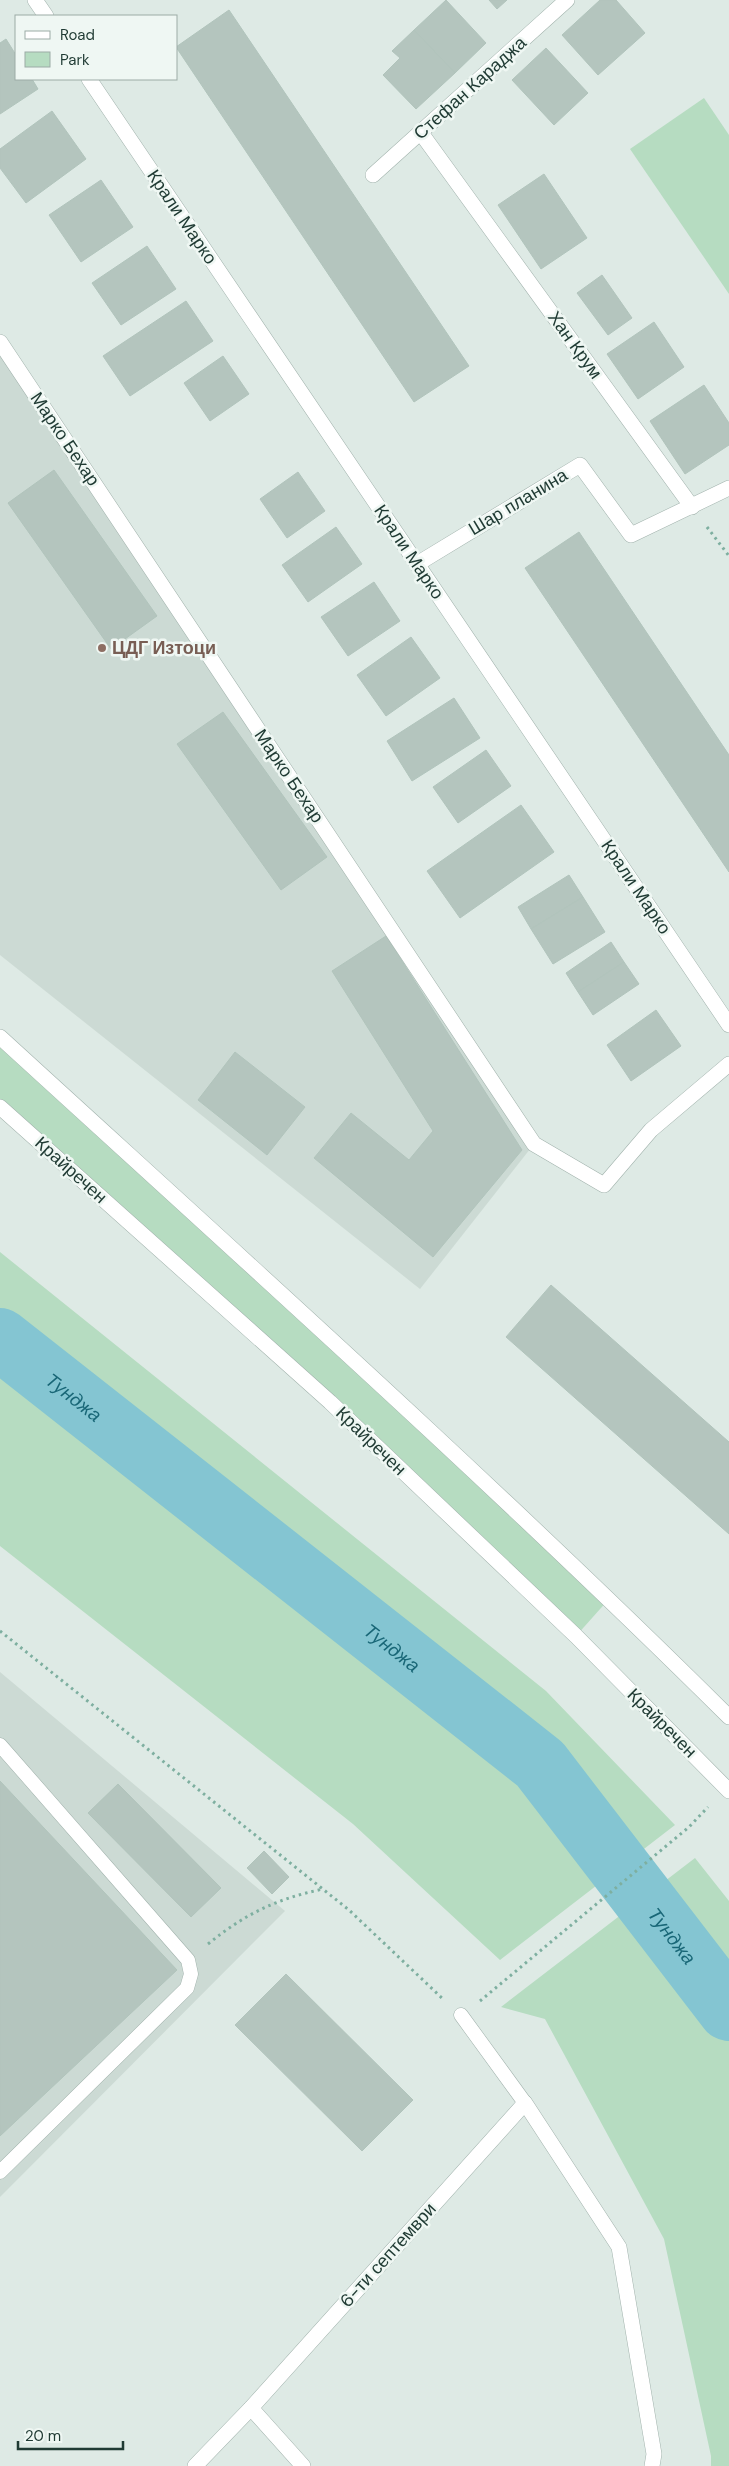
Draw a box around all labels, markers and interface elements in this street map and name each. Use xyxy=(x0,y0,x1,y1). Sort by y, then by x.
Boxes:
legend xyxy=(15,15,178,80)
text: Road xyxy=(60,25,95,45)
street label: Стефан Караджа xyxy=(409,30,532,145)
text: Park xyxy=(60,50,90,70)
street label: Крали Марко xyxy=(142,165,222,269)
street label: Хан Крум xyxy=(542,306,608,384)
street label: Марко Бехар xyxy=(25,387,105,491)
street label: Шар планина xyxy=(464,462,573,541)
street label: Крали Марко xyxy=(369,500,449,604)
place label: ЦДГ Изтоци xyxy=(112,636,216,660)
marker: ЦДГ Изтоци xyxy=(96,642,108,654)
street label: Марко Бехар xyxy=(249,724,329,828)
street label: Крали Марко xyxy=(596,835,676,939)
street label: Крайречен xyxy=(30,1131,112,1209)
water label: Тунджа xyxy=(41,1367,107,1427)
street label: Крайречен xyxy=(331,1401,411,1481)
water label: Тунджа xyxy=(359,1618,425,1678)
street label: Крайречен xyxy=(622,1683,702,1763)
water label: Тунджа xyxy=(642,1902,702,1969)
street label: 6-ти септември xyxy=(335,2198,441,2312)
scale bar xyxy=(18,2418,122,2450)
text: 20 m xyxy=(25,2426,61,2446)

